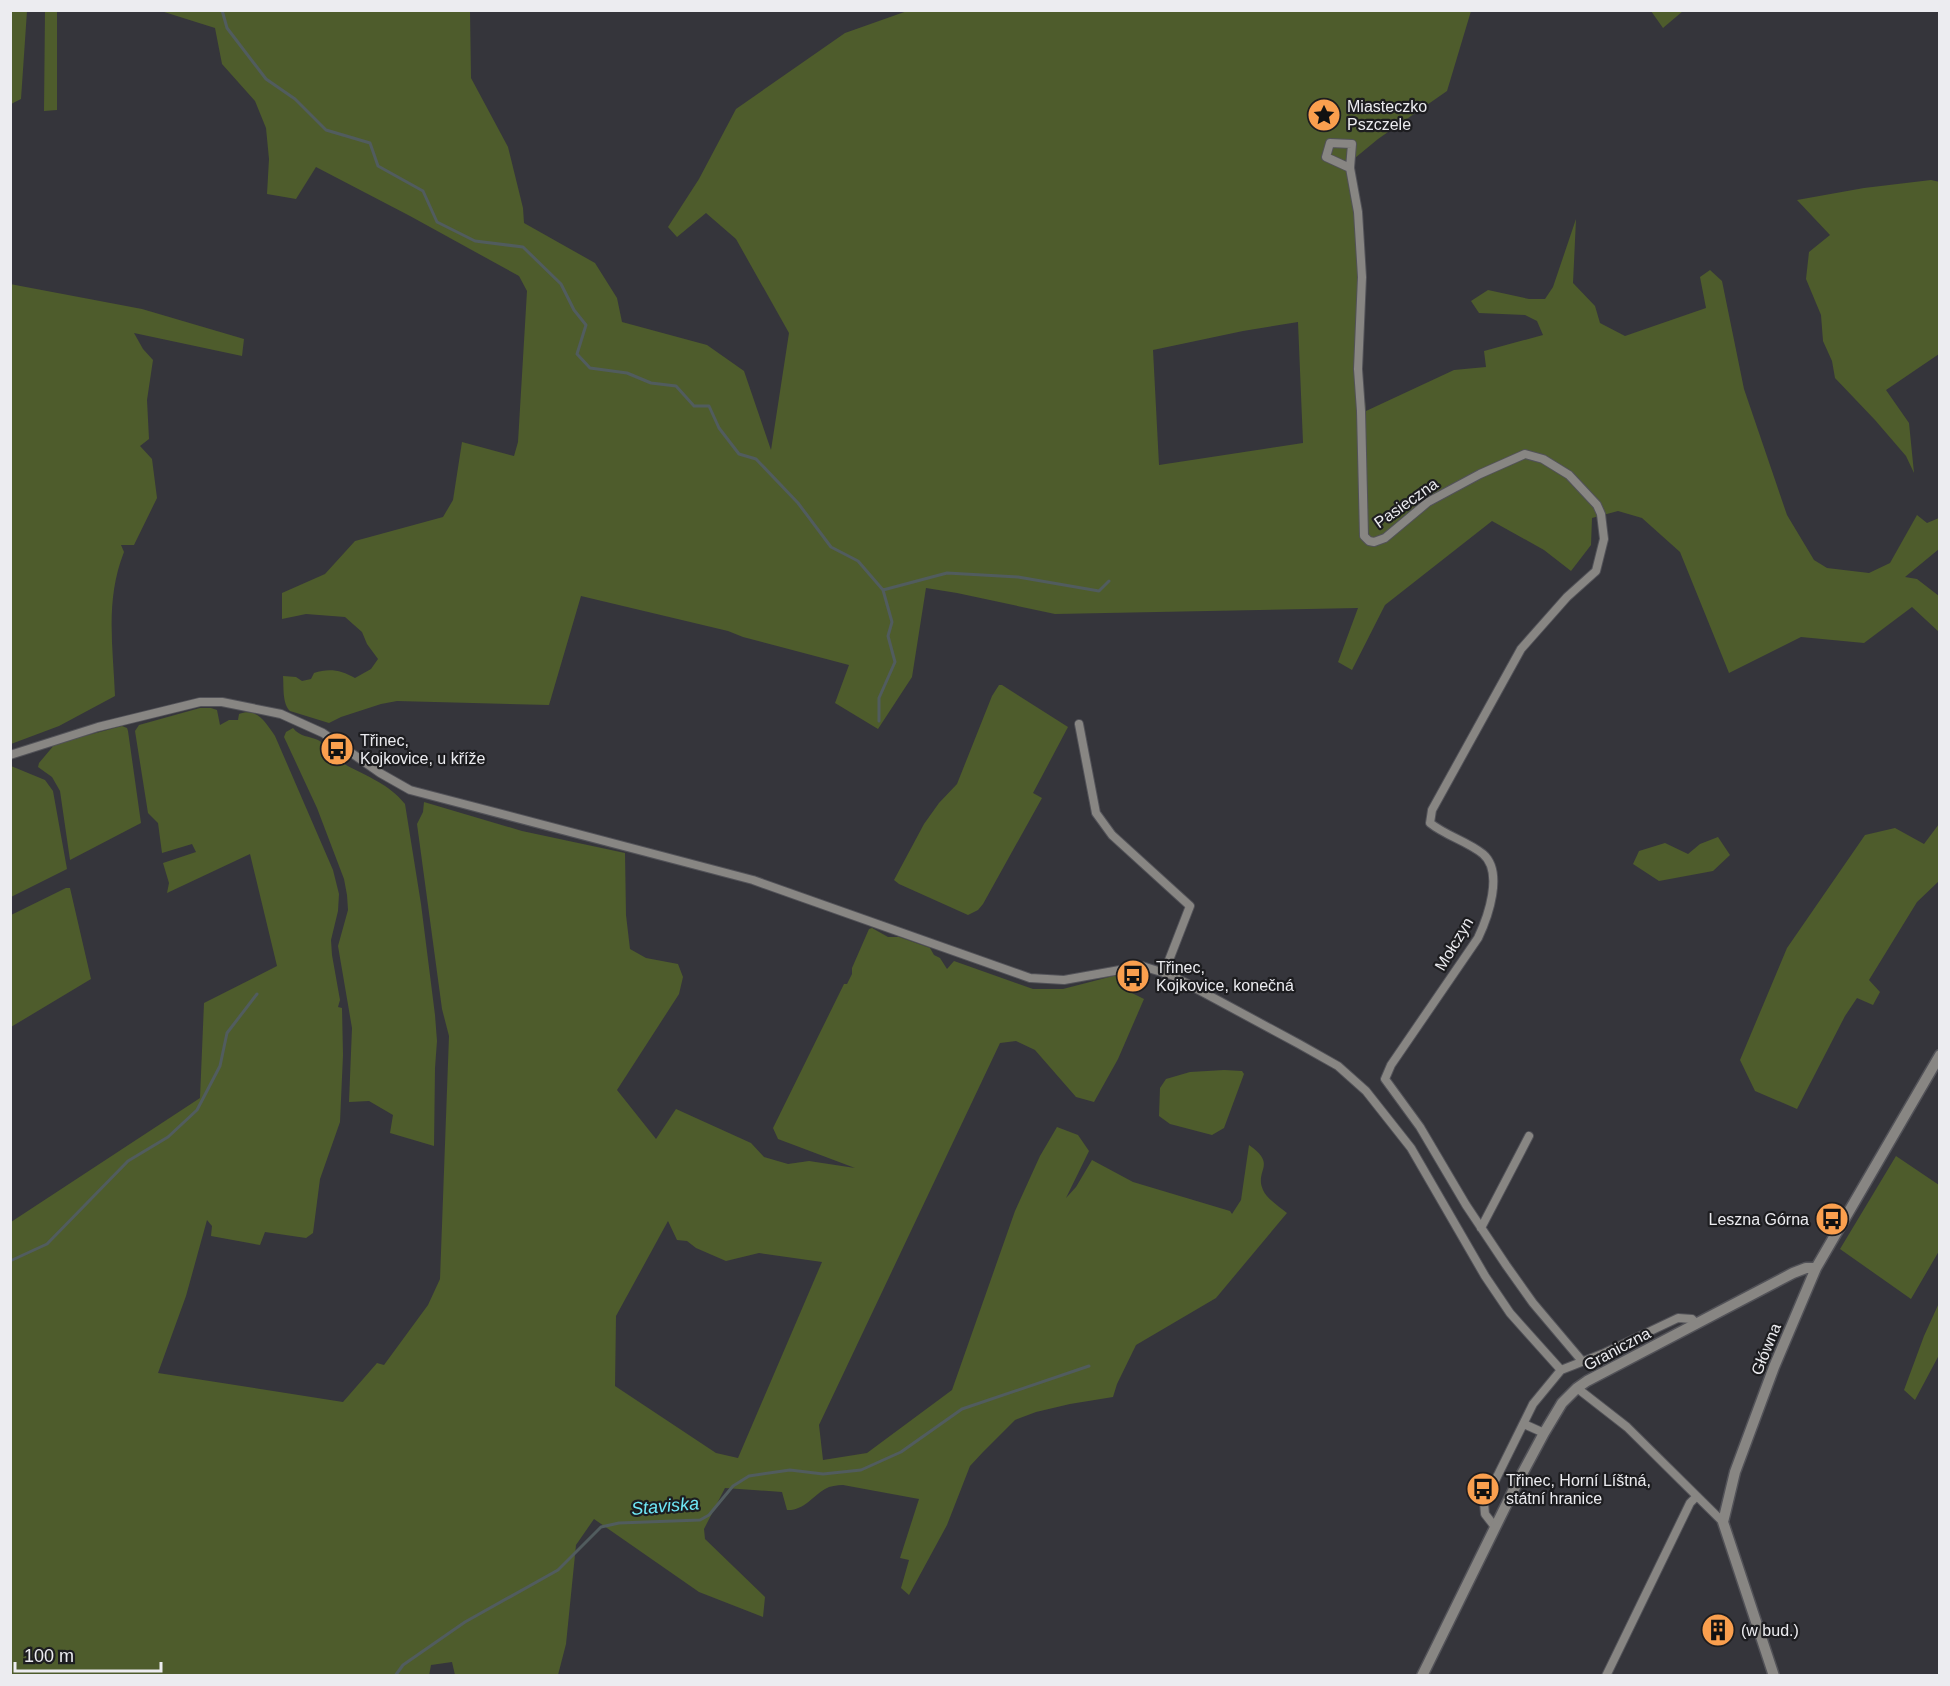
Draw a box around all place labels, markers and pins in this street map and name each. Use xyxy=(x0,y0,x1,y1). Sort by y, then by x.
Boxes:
place icon: Miasteczko Pszczele xyxy=(1306,97,1342,133)
place label: Miasteczko Pszczele xyxy=(1347,98,1427,133)
bus stop icon: Třinec, Kojkovice, u kříže xyxy=(319,731,355,767)
place label: Třinec, Kojkovice, u kříže xyxy=(360,732,485,767)
bus stop icon: Třinec, Kojkovice, konečná xyxy=(1115,958,1151,994)
place label: Třinec, Kojkovice, konečná xyxy=(1156,959,1294,994)
bus stop icon: Leszna Górna xyxy=(1814,1201,1850,1237)
place label: Leszna Górna xyxy=(1708,1211,1809,1228)
bus stop icon: Třinec, Horní Líštná, státní hranice xyxy=(1465,1471,1501,1507)
place label: Třinec, Horní Líštná, státní hranice xyxy=(1506,1472,1651,1507)
building icon: (w bud.) xyxy=(1700,1612,1736,1648)
place label: (w bud.) xyxy=(1741,1622,1799,1639)

